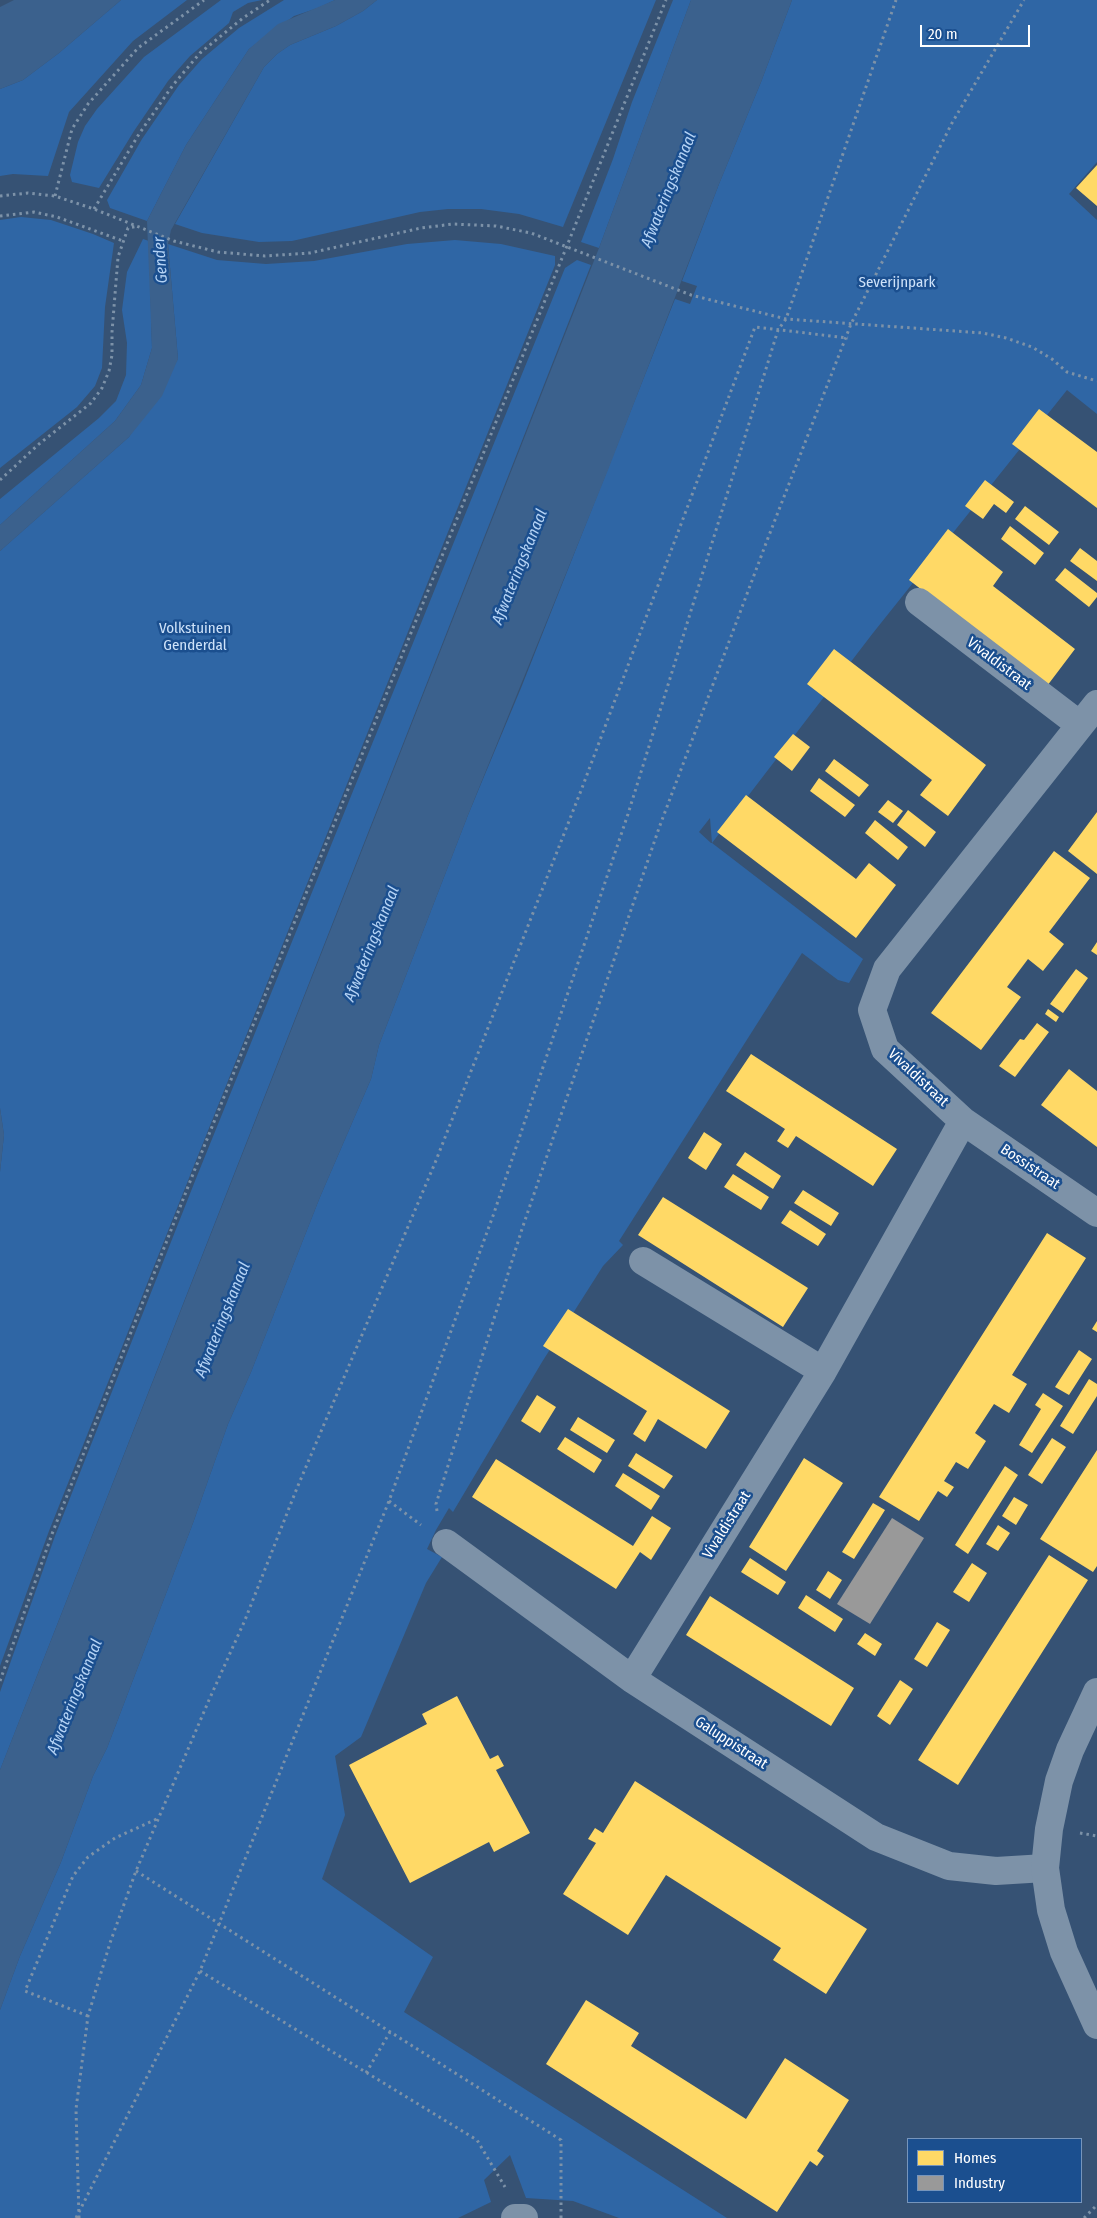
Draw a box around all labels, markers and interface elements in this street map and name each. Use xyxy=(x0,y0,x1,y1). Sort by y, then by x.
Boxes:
scale bar xyxy=(922,15,1032,47)
text: 20 m xyxy=(928,25,958,43)
water label: Afwateringskanaal xyxy=(637,130,701,250)
water label: Gender xyxy=(150,236,172,284)
park label: Severijnpark xyxy=(859,274,935,292)
water label: Afwateringskanaal xyxy=(488,507,552,627)
park label: Volkstuinen Genderdal xyxy=(159,620,231,655)
street label: Vivaldistraat xyxy=(963,634,1035,694)
water label: Afwateringskanaal xyxy=(340,884,404,1004)
street label: Vivaldistraat xyxy=(884,1045,952,1111)
street label: Bossistraat xyxy=(997,1140,1063,1194)
water label: Afwateringskanaal xyxy=(191,1260,255,1380)
street label: Vivaldistraat xyxy=(699,1488,755,1562)
water label: Afwateringskanaal xyxy=(43,1637,107,1757)
street label: Galuppistraat xyxy=(691,1713,771,1773)
legend xyxy=(907,2138,1082,2203)
text: Homes xyxy=(954,2149,996,2167)
text: Industry xyxy=(954,2174,1005,2192)

